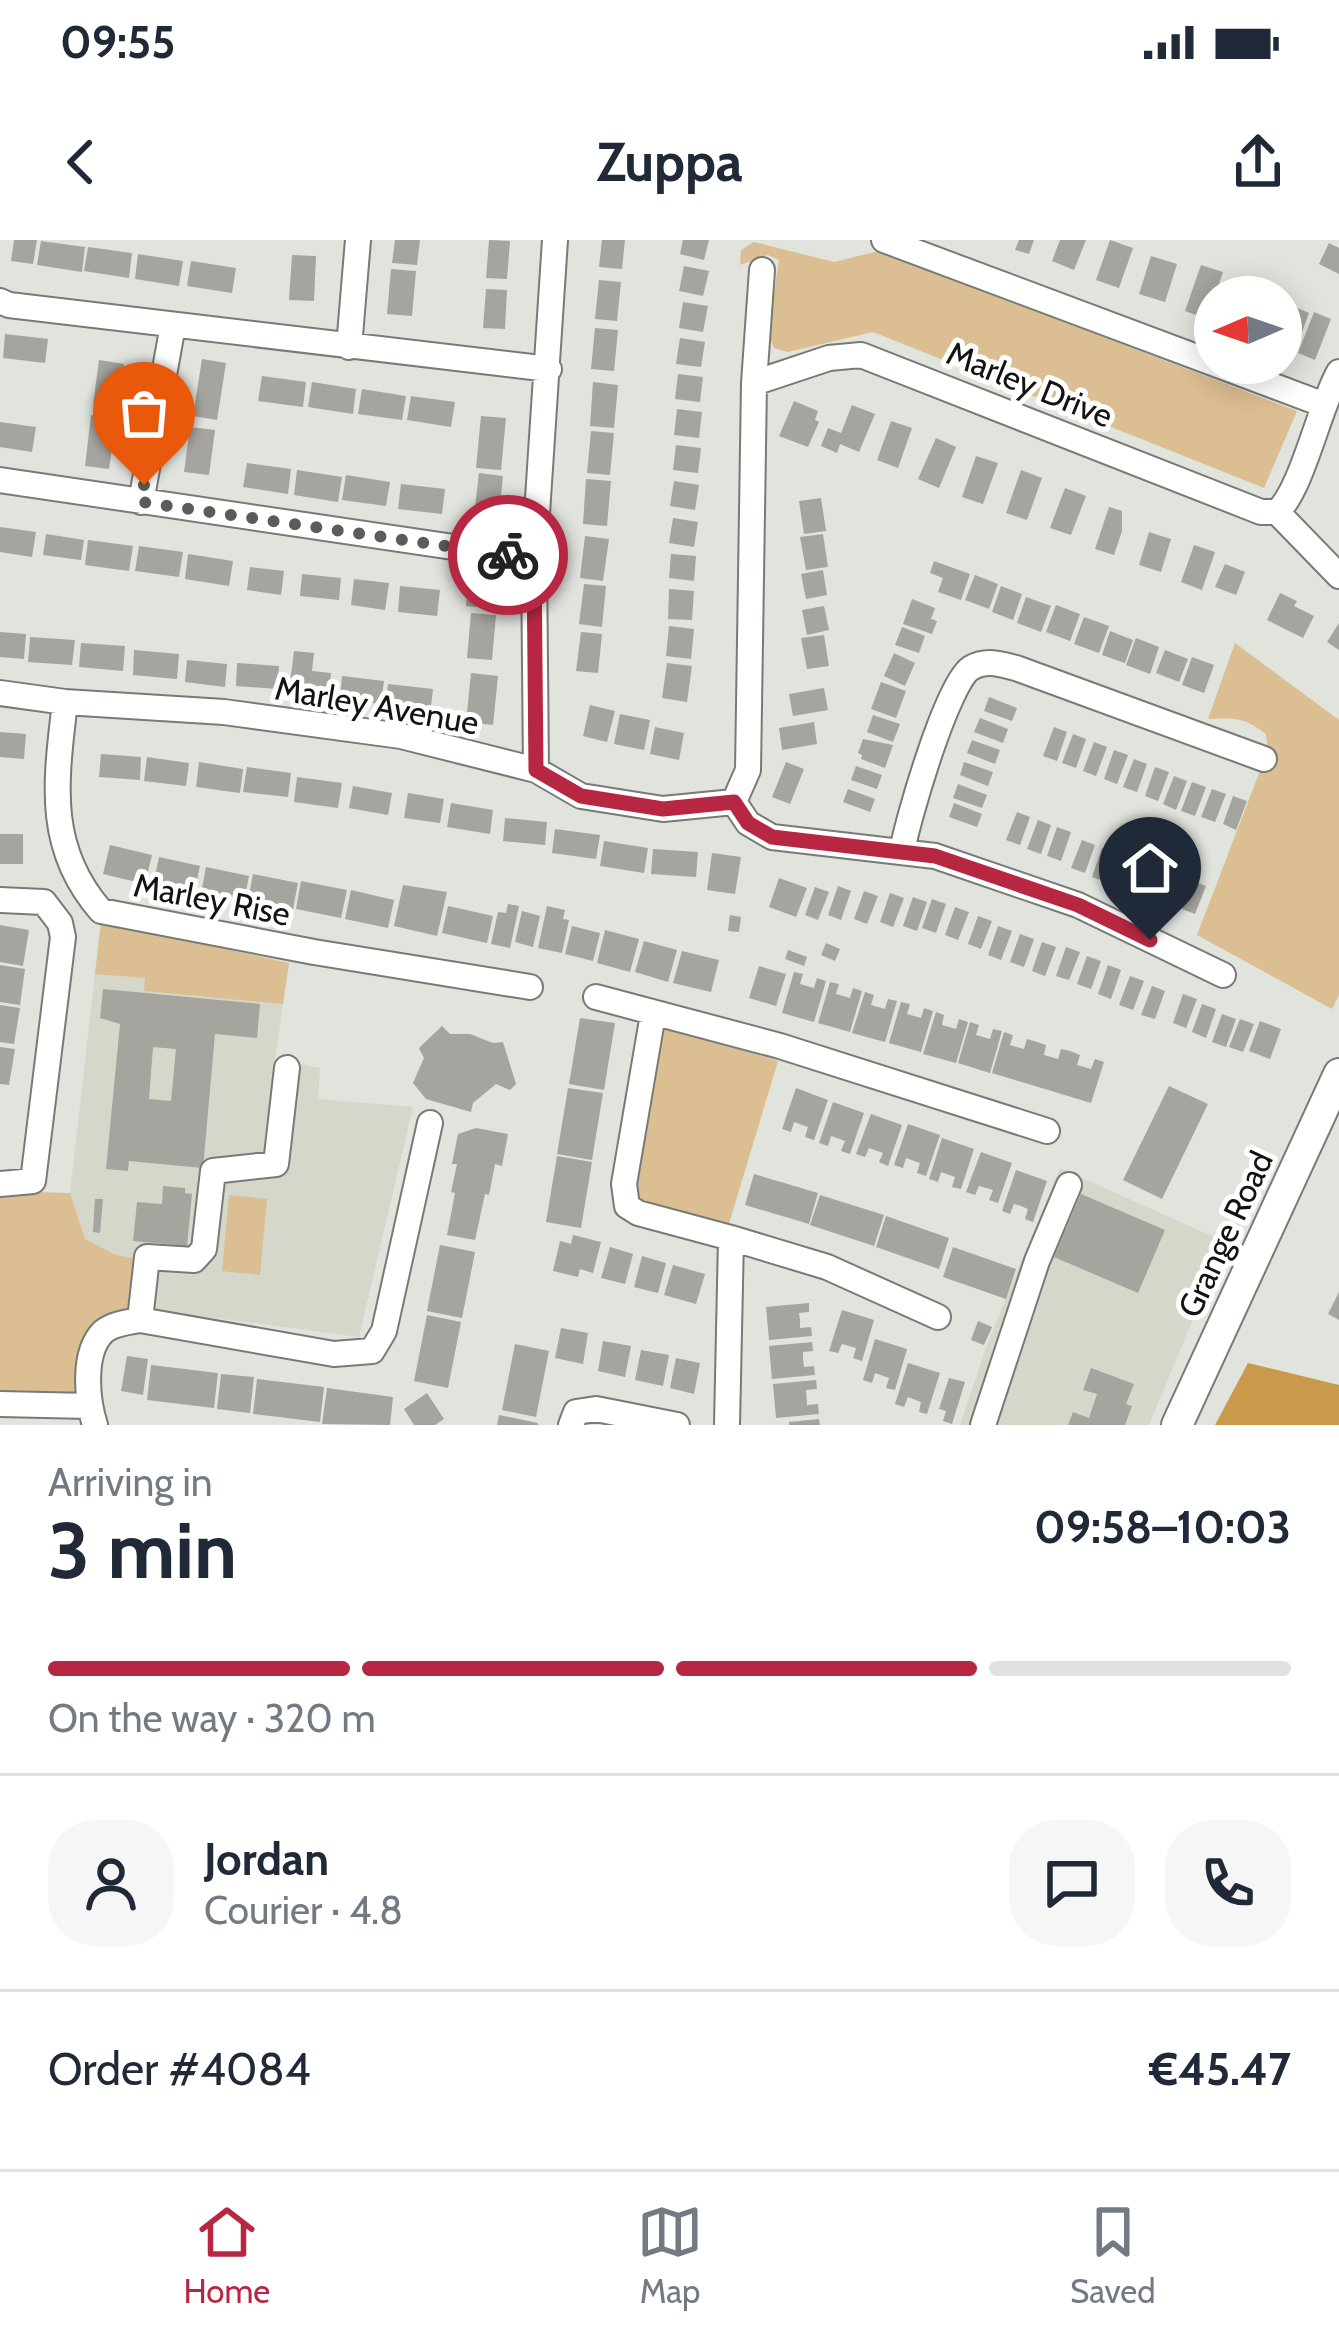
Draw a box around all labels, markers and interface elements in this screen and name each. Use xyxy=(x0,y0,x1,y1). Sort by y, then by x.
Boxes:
text: 09:55 xyxy=(60,15,175,69)
icon: back xyxy=(48,129,114,195)
text: Zuppa xyxy=(596,129,743,195)
icon: share xyxy=(1225,129,1291,195)
north arrow xyxy=(1194,276,1302,384)
map controls xyxy=(1194,276,1302,384)
street label: Marley Drive xyxy=(941,333,1119,435)
pin xyxy=(93,362,195,485)
icon: bag xyxy=(111,380,177,446)
courier xyxy=(448,495,568,615)
icon: bike xyxy=(475,522,541,588)
street label: Marley Avenue xyxy=(272,667,482,743)
pin xyxy=(1099,817,1201,940)
icon: home xyxy=(1117,835,1183,901)
street label: Marley Rise xyxy=(130,864,294,934)
street label: Grange Road xyxy=(1169,1145,1281,1323)
text: Arriving in xyxy=(48,1458,212,1506)
text: 09:58–10:03 xyxy=(1034,1500,1291,1554)
text: 3 min xyxy=(48,1503,237,1598)
text: On the way · 320 m xyxy=(48,1694,376,1742)
button: person xyxy=(48,1820,174,1946)
button: chat xyxy=(1009,1820,1135,1946)
button: phone xyxy=(1165,1820,1291,1946)
text: Jordan xyxy=(204,1832,329,1886)
text: Courier · 4.8 xyxy=(204,1886,403,1934)
text: Order #4084 xyxy=(48,2042,311,2096)
text: €45.47 xyxy=(1149,2042,1291,2096)
tab: Home xyxy=(183,2199,270,2311)
tab: Map xyxy=(637,2199,703,2311)
tab: Saved xyxy=(1070,2199,1156,2311)

